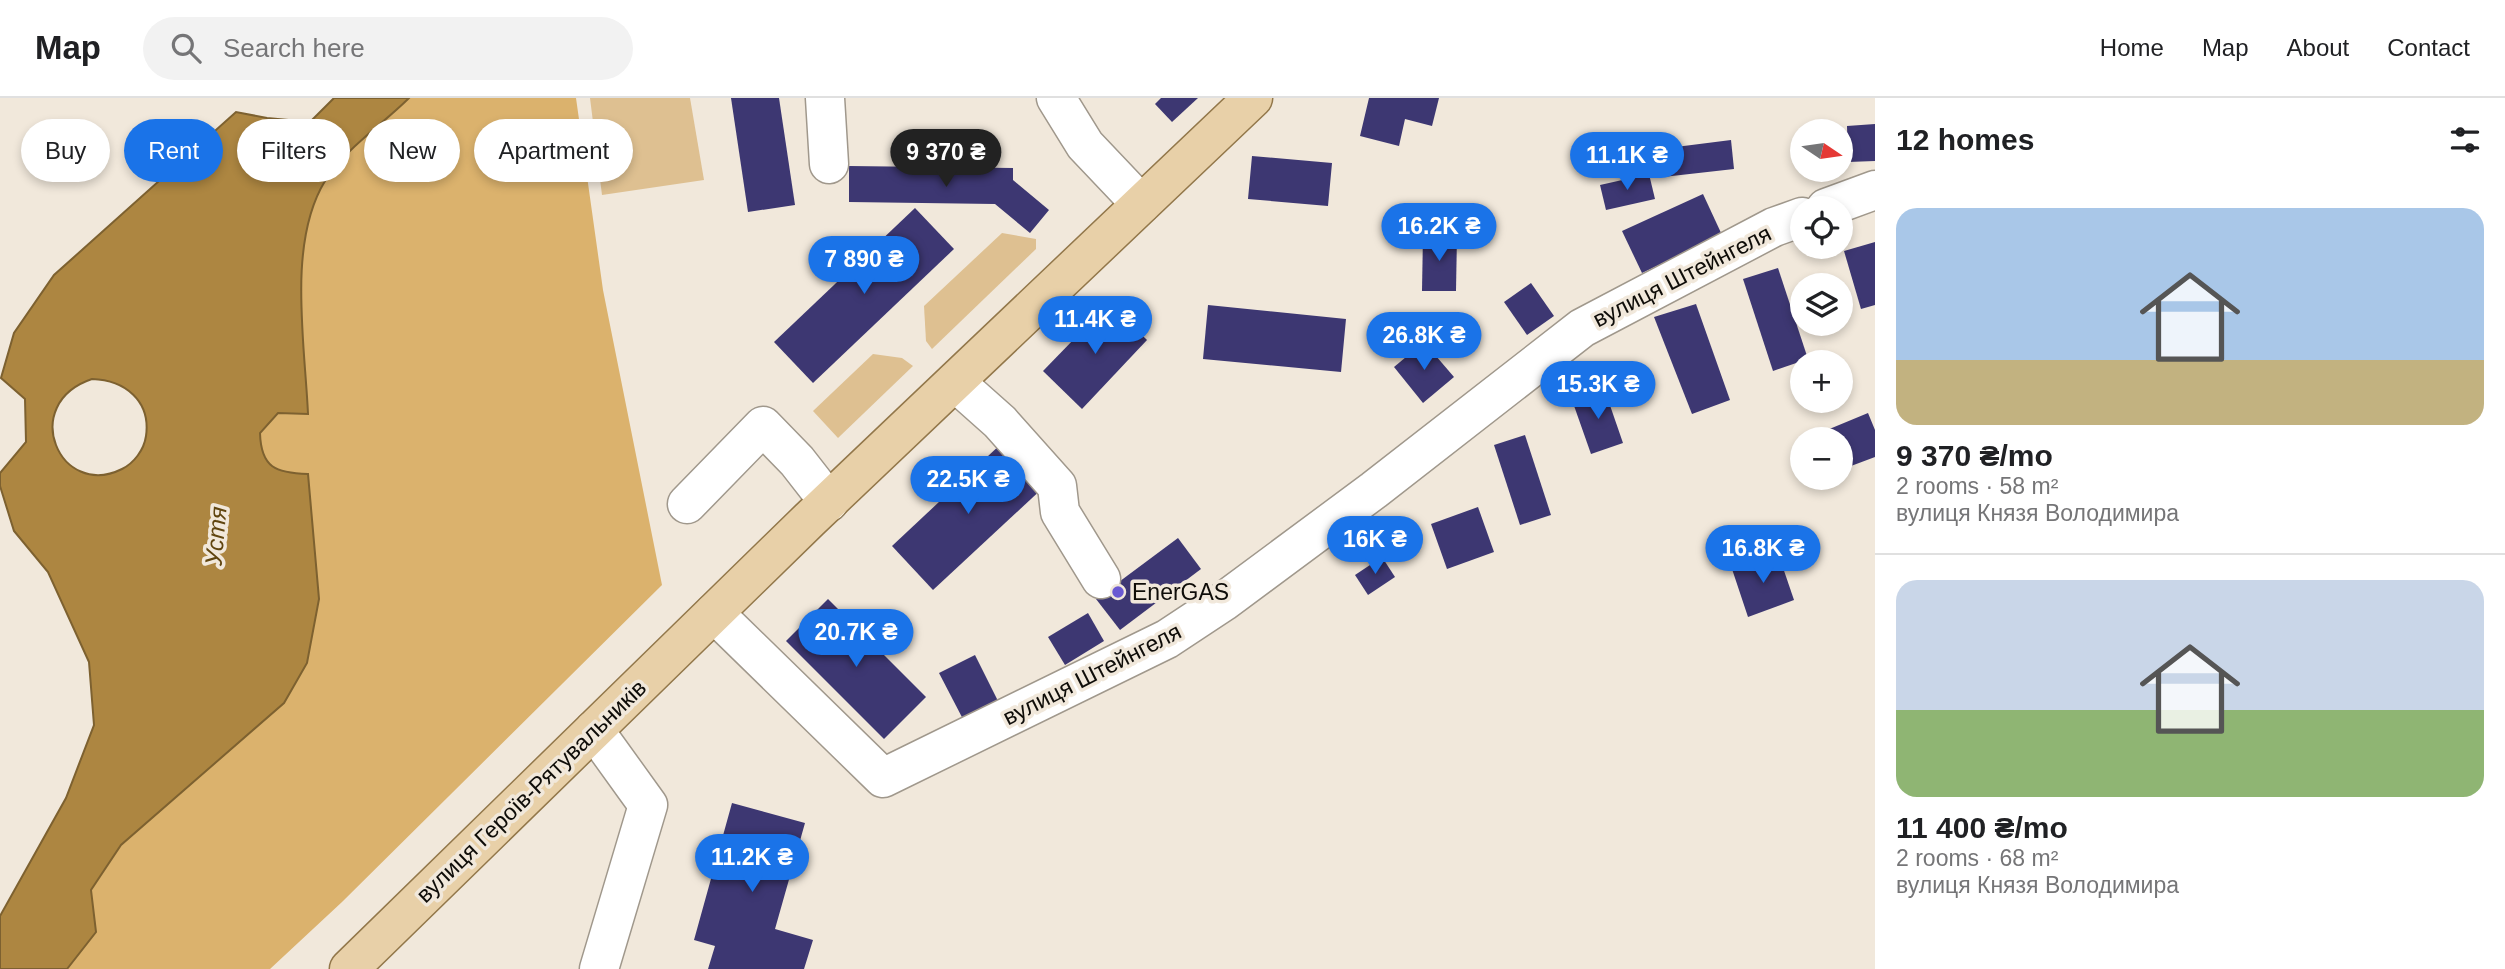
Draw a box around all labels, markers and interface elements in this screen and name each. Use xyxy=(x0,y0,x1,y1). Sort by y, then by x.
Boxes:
search box xyxy=(143,17,633,80)
text: Map xyxy=(35,29,101,66)
icon: search xyxy=(167,29,205,67)
text: Search here xyxy=(223,33,365,63)
text: Home xyxy=(2100,34,2164,61)
text: Map xyxy=(2202,34,2249,61)
text: About xyxy=(2287,34,2349,61)
text: Contact xyxy=(2387,34,2470,61)
chip: Buy xyxy=(21,119,110,182)
chip: Rent xyxy=(124,119,223,182)
chip: Filters xyxy=(237,119,350,182)
chip: New xyxy=(364,119,460,182)
chip: Apartment xyxy=(474,119,633,182)
north arrow xyxy=(1790,119,1853,182)
map controls xyxy=(1790,119,1853,490)
icon: filters xyxy=(2446,121,2484,159)
text: 12 homes xyxy=(1896,123,2034,156)
pin: 9 370 ₴ xyxy=(881,130,1011,189)
pin: 11.1K ₴ xyxy=(1562,132,1692,192)
text: 9 370 ₴ xyxy=(906,139,986,165)
text: 11.1K ₴ xyxy=(1586,142,1668,168)
button: locate xyxy=(1790,196,1853,259)
pin: 16.2K ₴ xyxy=(1374,204,1504,263)
text: 16.2K ₴ xyxy=(1397,213,1481,239)
street label: вулиця Штейнгеля xyxy=(1589,220,1775,332)
pin: 7 890 ₴ xyxy=(799,236,929,296)
text: 7 890 ₴ xyxy=(824,246,904,272)
icon: home xyxy=(2127,254,2253,380)
button: layers xyxy=(1790,273,1853,336)
pin: 11.4K ₴ xyxy=(1030,296,1160,356)
text: 11.4K ₴ xyxy=(1054,306,1136,332)
pin: 26.8K ₴ xyxy=(1359,313,1489,372)
text: 26.8K ₴ xyxy=(1382,322,1466,348)
button: + xyxy=(1790,350,1853,413)
pin: 15.3K ₴ xyxy=(1533,362,1663,421)
text: 15.3K ₴ xyxy=(1556,371,1640,397)
button: − xyxy=(1790,427,1853,490)
text: 9 370 ₴/mo xyxy=(1896,439,2053,472)
pin: 22.5K ₴ xyxy=(903,456,1033,516)
text: 22.5K ₴ xyxy=(926,466,1010,492)
text: 2 rooms · 58 m² xyxy=(1896,473,2058,499)
text: вулиця Князя Володимира xyxy=(1896,500,2179,526)
water label: Устя xyxy=(199,505,232,568)
pin: 16K ₴ xyxy=(1326,517,1424,576)
text: 16K ₴ xyxy=(1343,526,1407,552)
pin: 16.8K ₴ xyxy=(1698,526,1828,585)
text: 16.8K ₴ xyxy=(1721,535,1805,561)
place label: EnerGAS xyxy=(1132,579,1229,605)
marker: EnerGAS xyxy=(1110,584,1126,600)
pin: 20.7K ₴ xyxy=(791,610,921,669)
street label: вулиця Штейнгеля xyxy=(999,618,1185,730)
text: 20.7K ₴ xyxy=(814,619,898,645)
icon: home xyxy=(2127,626,2253,752)
street label: вулиця Героїв-Рятувальників xyxy=(411,674,651,908)
text: 11 400 ₴/mo xyxy=(1896,811,2068,844)
pin: 11.2K ₴ xyxy=(687,834,817,894)
text: 11.2K ₴ xyxy=(711,844,793,870)
text: 2 rooms · 68 m² xyxy=(1896,845,2058,871)
text: вулиця Князя Володимира xyxy=(1896,872,2179,898)

